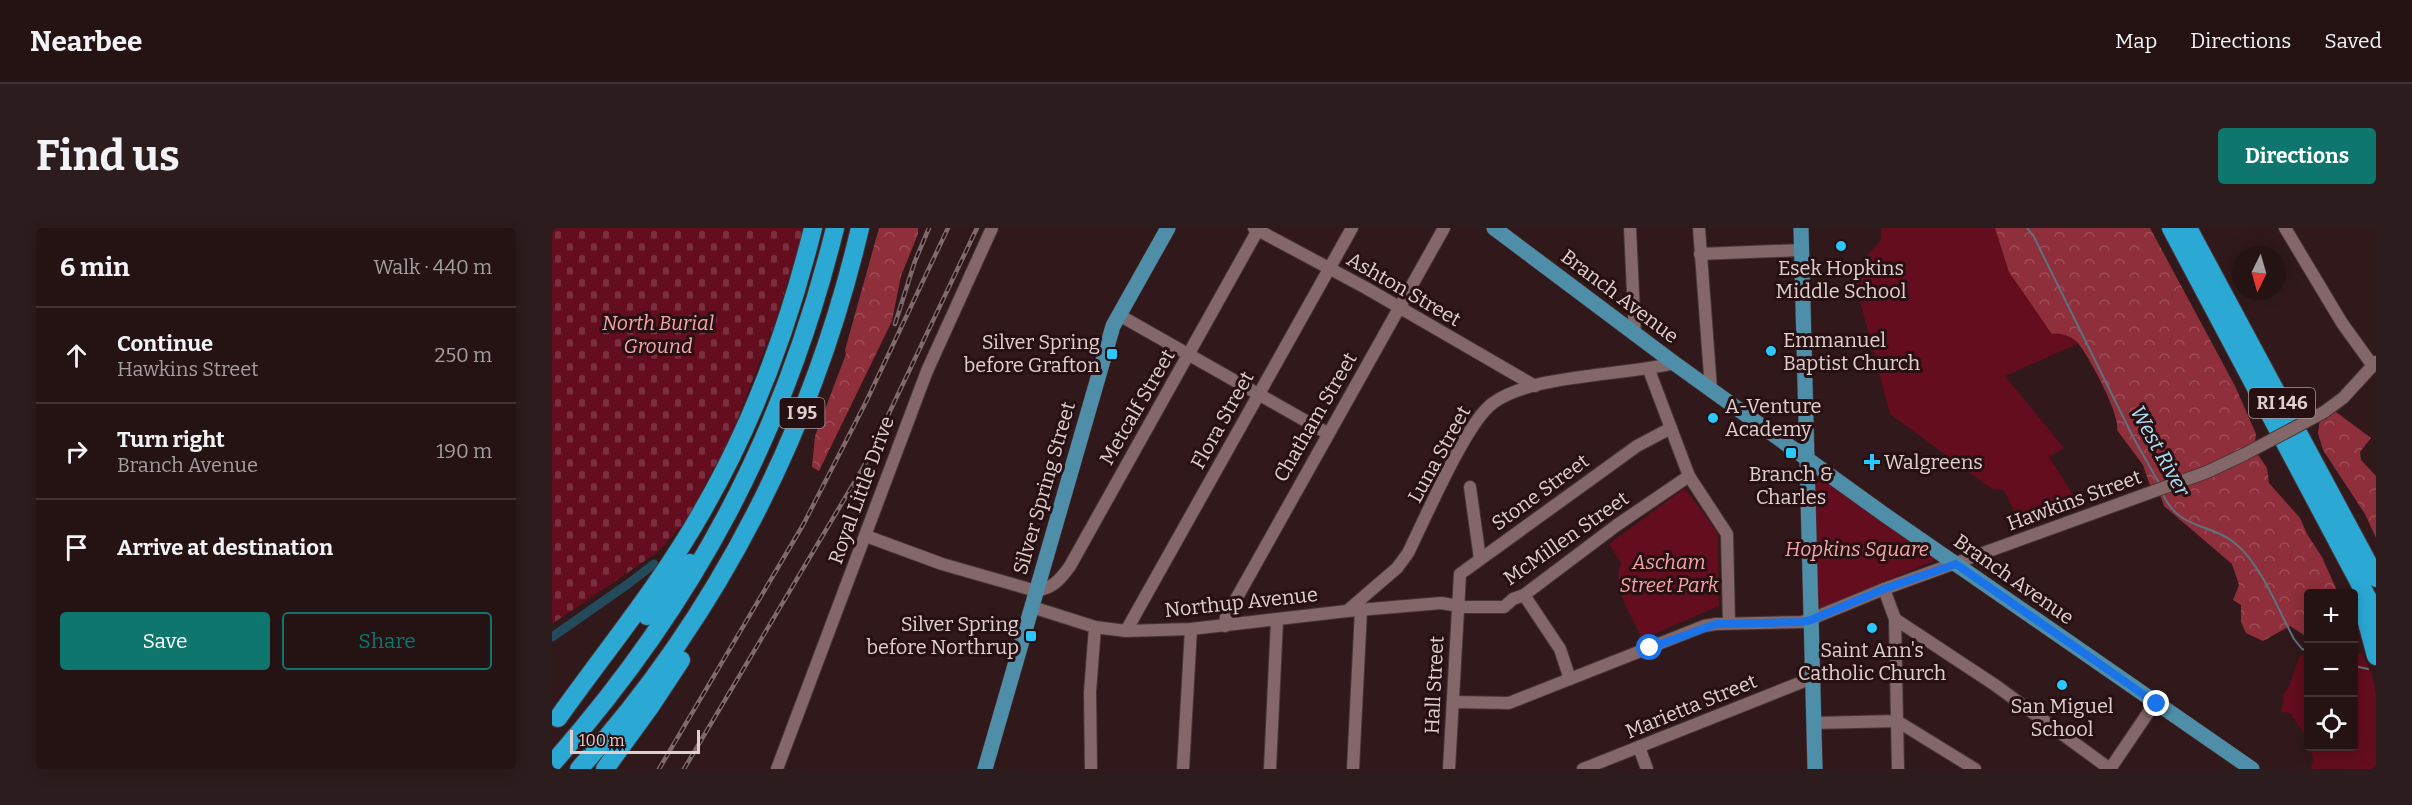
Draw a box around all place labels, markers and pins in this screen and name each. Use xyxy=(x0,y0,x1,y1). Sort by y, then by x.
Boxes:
marker: Esek Hopkins Middle School xyxy=(1834,239,1848,253)
place label: Esek Hopkins Middle School xyxy=(1775,256,1907,303)
place label: Emmanuel Baptist Church xyxy=(1783,328,1921,375)
place label: Silver Spring before Grafton xyxy=(964,330,1100,377)
marker: Emmanuel Baptist Church xyxy=(1764,344,1778,358)
marker: Silver Spring before Grafton xyxy=(1105,347,1119,361)
place label: A-Venture Academy xyxy=(1725,394,1822,441)
marker: A-Venture Academy xyxy=(1706,411,1720,425)
marker: Branch & Charles xyxy=(1784,446,1798,460)
place label: Walgreens xyxy=(1884,450,1983,474)
marker: Walgreens xyxy=(1865,455,1879,469)
place label: Branch & Charles xyxy=(1749,462,1833,509)
place label: Silver Spring before Northrup xyxy=(867,612,1019,659)
marker: Saint Ann's Catholic Church xyxy=(1865,621,1879,635)
marker: Silver Spring before Northrup xyxy=(1024,629,1038,643)
place label: Saint Ann's Catholic Church xyxy=(1798,638,1947,685)
marker: San Miguel School xyxy=(2055,678,2069,692)
place label: San Miguel School xyxy=(2010,694,2114,741)

